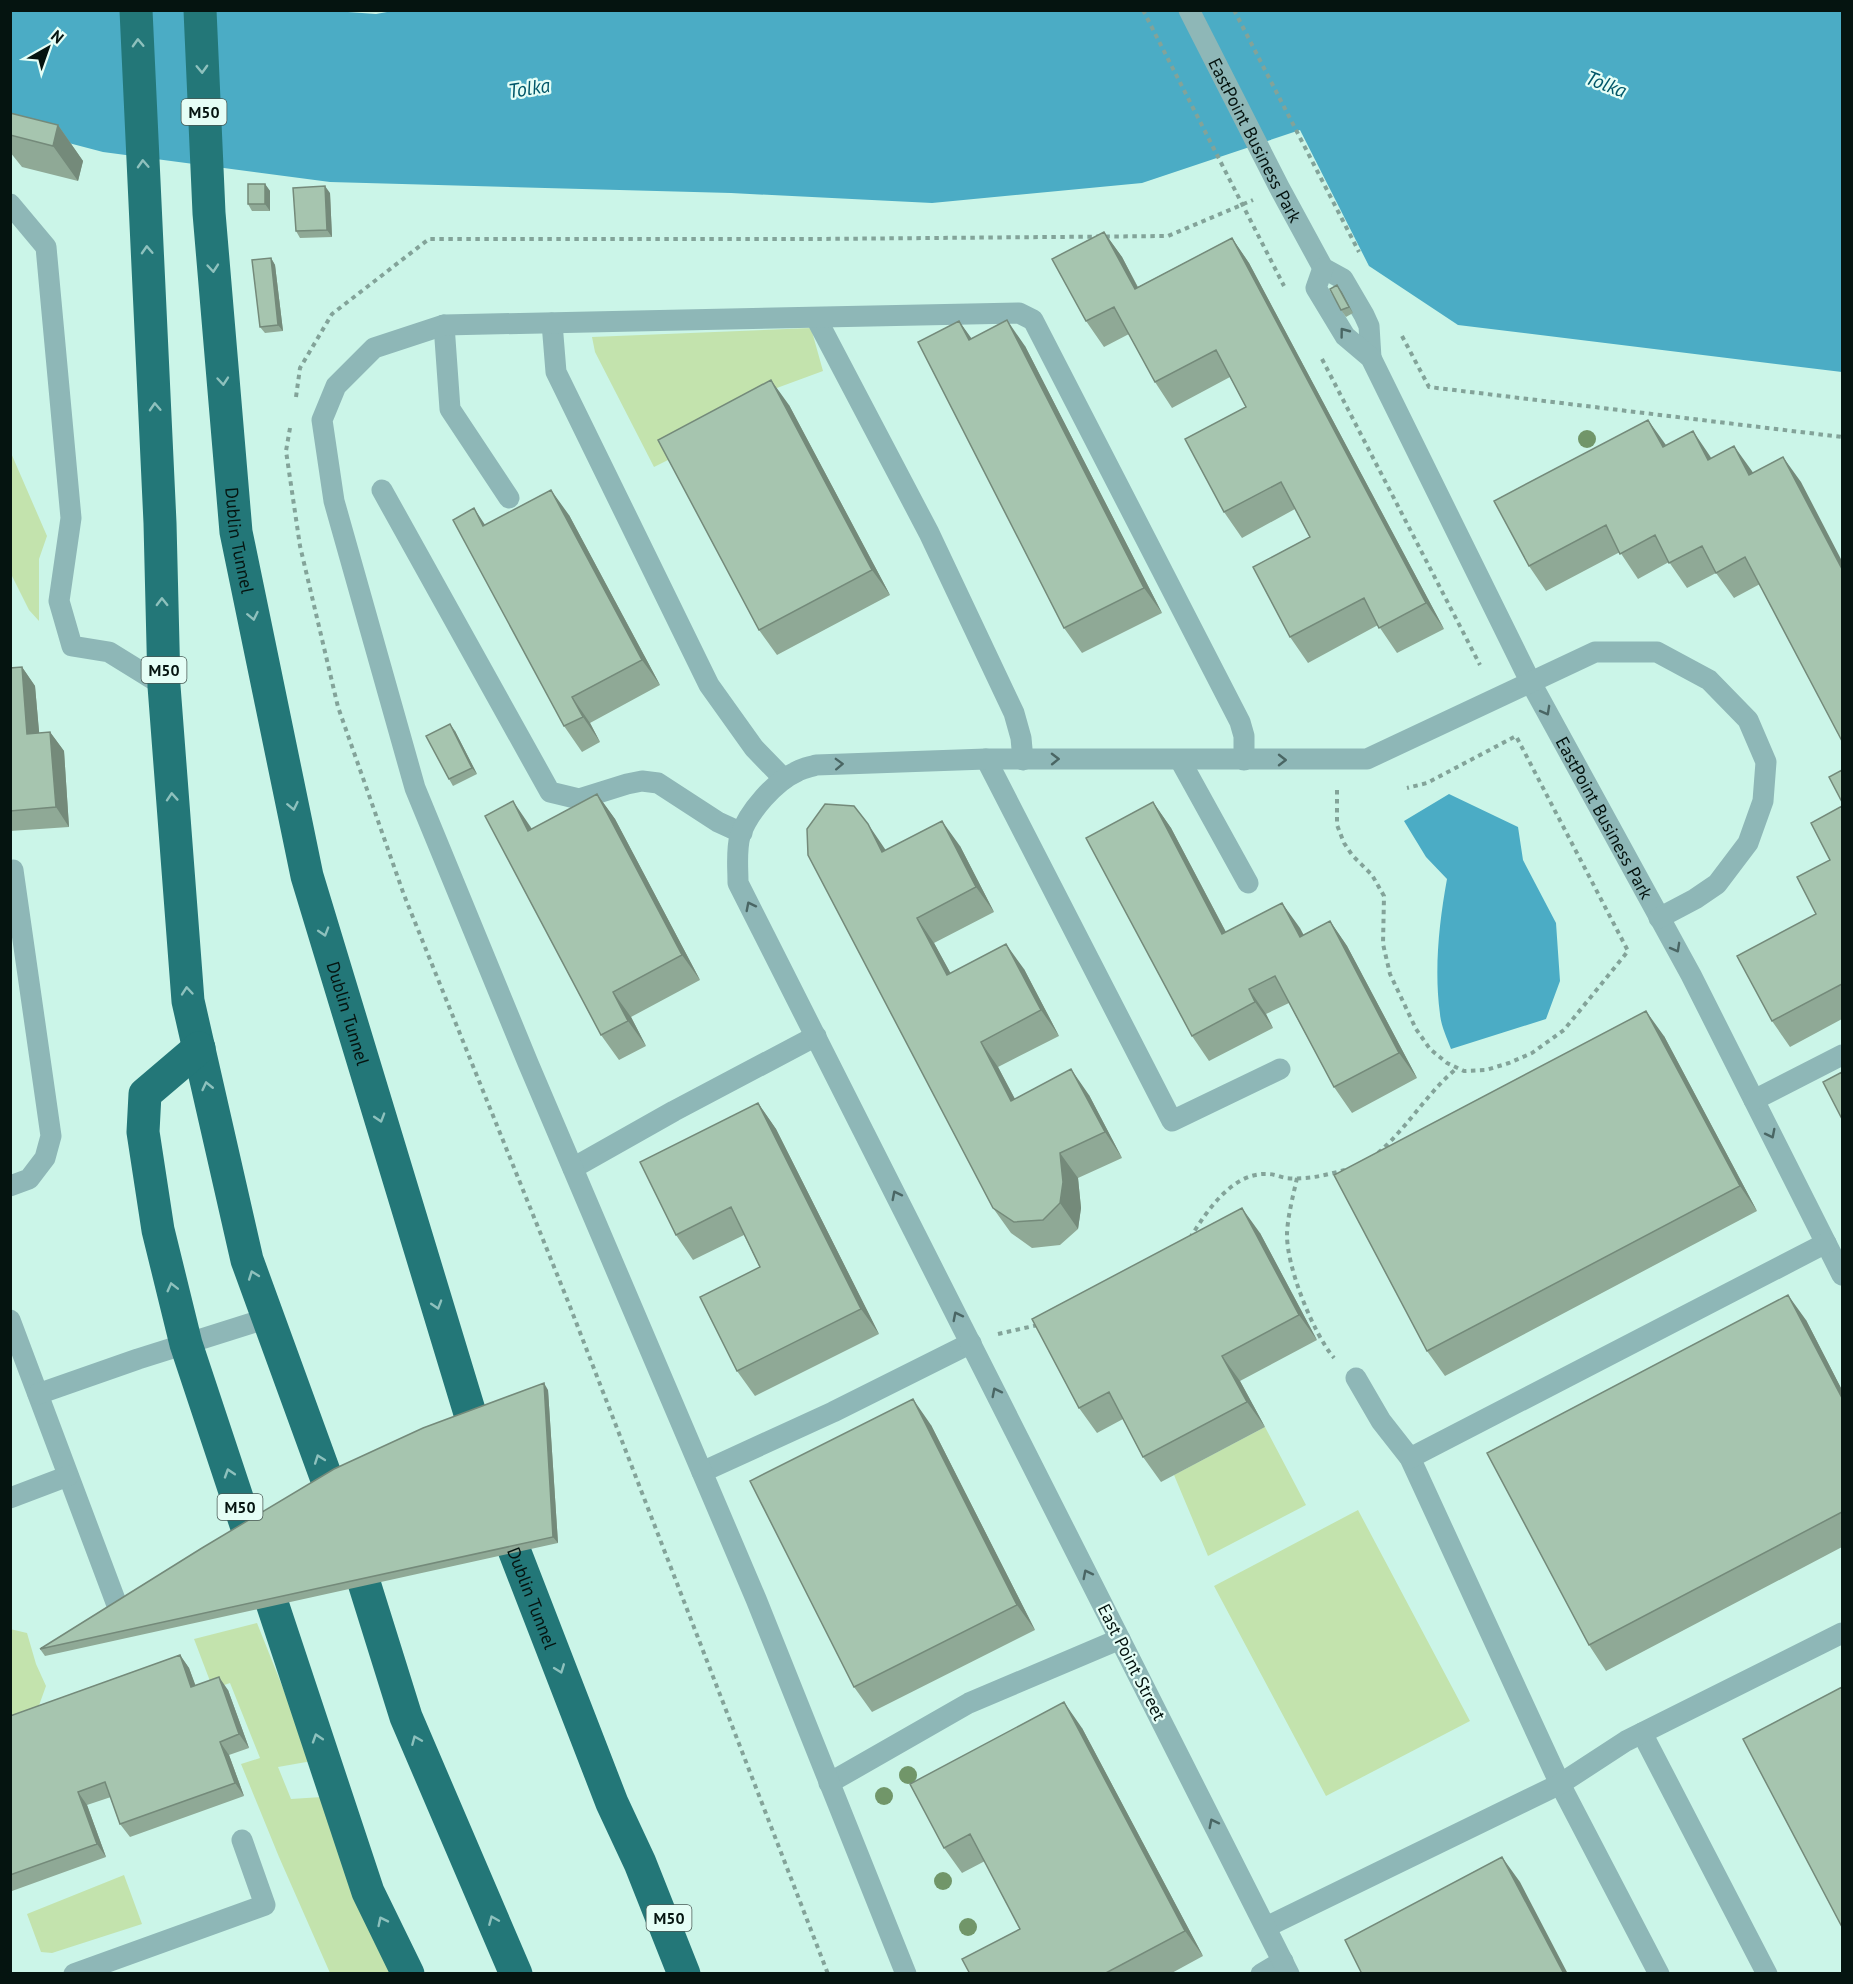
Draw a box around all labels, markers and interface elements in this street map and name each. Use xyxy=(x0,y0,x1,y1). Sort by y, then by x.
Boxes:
north arrow xyxy=(18,18,78,78)
text: N xyxy=(47,25,68,48)
one-way arrow xyxy=(131,39,144,48)
street label: EastPoint Business Park xyxy=(1204,54,1308,226)
one-way arrow xyxy=(196,64,209,73)
water label: Tolka xyxy=(1582,64,1631,104)
water label: Tolka xyxy=(506,72,552,104)
road number: M50 xyxy=(182,99,226,125)
one-way arrow xyxy=(136,159,149,168)
one-way arrow xyxy=(140,246,153,255)
one-way arrow xyxy=(206,263,219,273)
one-way arrow xyxy=(1340,327,1351,338)
one-way arrow xyxy=(216,376,229,385)
one-way arrow xyxy=(148,403,161,412)
street label: Dublin Tunnel xyxy=(221,486,260,596)
one-way arrow xyxy=(156,597,168,606)
one-way arrow xyxy=(246,610,259,620)
road number: M50 xyxy=(142,657,186,683)
one-way arrow xyxy=(1539,704,1550,715)
street label: EastPoint Business Park xyxy=(1551,732,1659,903)
one-way arrow xyxy=(1051,753,1060,766)
one-way arrow xyxy=(1277,754,1286,766)
one-way arrow xyxy=(835,758,844,771)
one-way arrow xyxy=(166,792,179,801)
one-way arrow xyxy=(286,801,299,811)
one-way arrow xyxy=(745,901,757,912)
one-way arrow xyxy=(317,926,329,937)
one-way arrow xyxy=(1669,942,1680,953)
street label: Dublin Tunnel xyxy=(322,959,375,1069)
one-way arrow xyxy=(181,986,194,995)
one-way arrow xyxy=(202,1081,215,1091)
one-way arrow xyxy=(373,1113,385,1123)
one-way arrow xyxy=(1764,1128,1776,1139)
one-way arrow xyxy=(892,1191,903,1202)
one-way arrow xyxy=(247,1270,260,1281)
one-way arrow xyxy=(166,1282,179,1292)
one-way arrow xyxy=(430,1299,442,1310)
one-way arrow xyxy=(953,1312,964,1322)
one-way arrow xyxy=(991,1387,1003,1398)
one-way arrow xyxy=(314,1454,327,1464)
one-way arrow xyxy=(224,1468,236,1479)
road number: M50 xyxy=(218,1494,262,1520)
street label: Dublin Tunnel xyxy=(502,1544,563,1653)
one-way arrow xyxy=(1083,1569,1095,1580)
street label: East Point Street xyxy=(1093,1600,1171,1724)
one-way arrow xyxy=(553,1663,565,1674)
one-way arrow xyxy=(312,1733,324,1744)
one-way arrow xyxy=(411,1736,423,1747)
one-way arrow xyxy=(1209,1819,1220,1830)
road number: M50 xyxy=(646,1905,692,1931)
one-way arrow xyxy=(488,1915,500,1926)
one-way arrow xyxy=(378,1917,390,1928)

